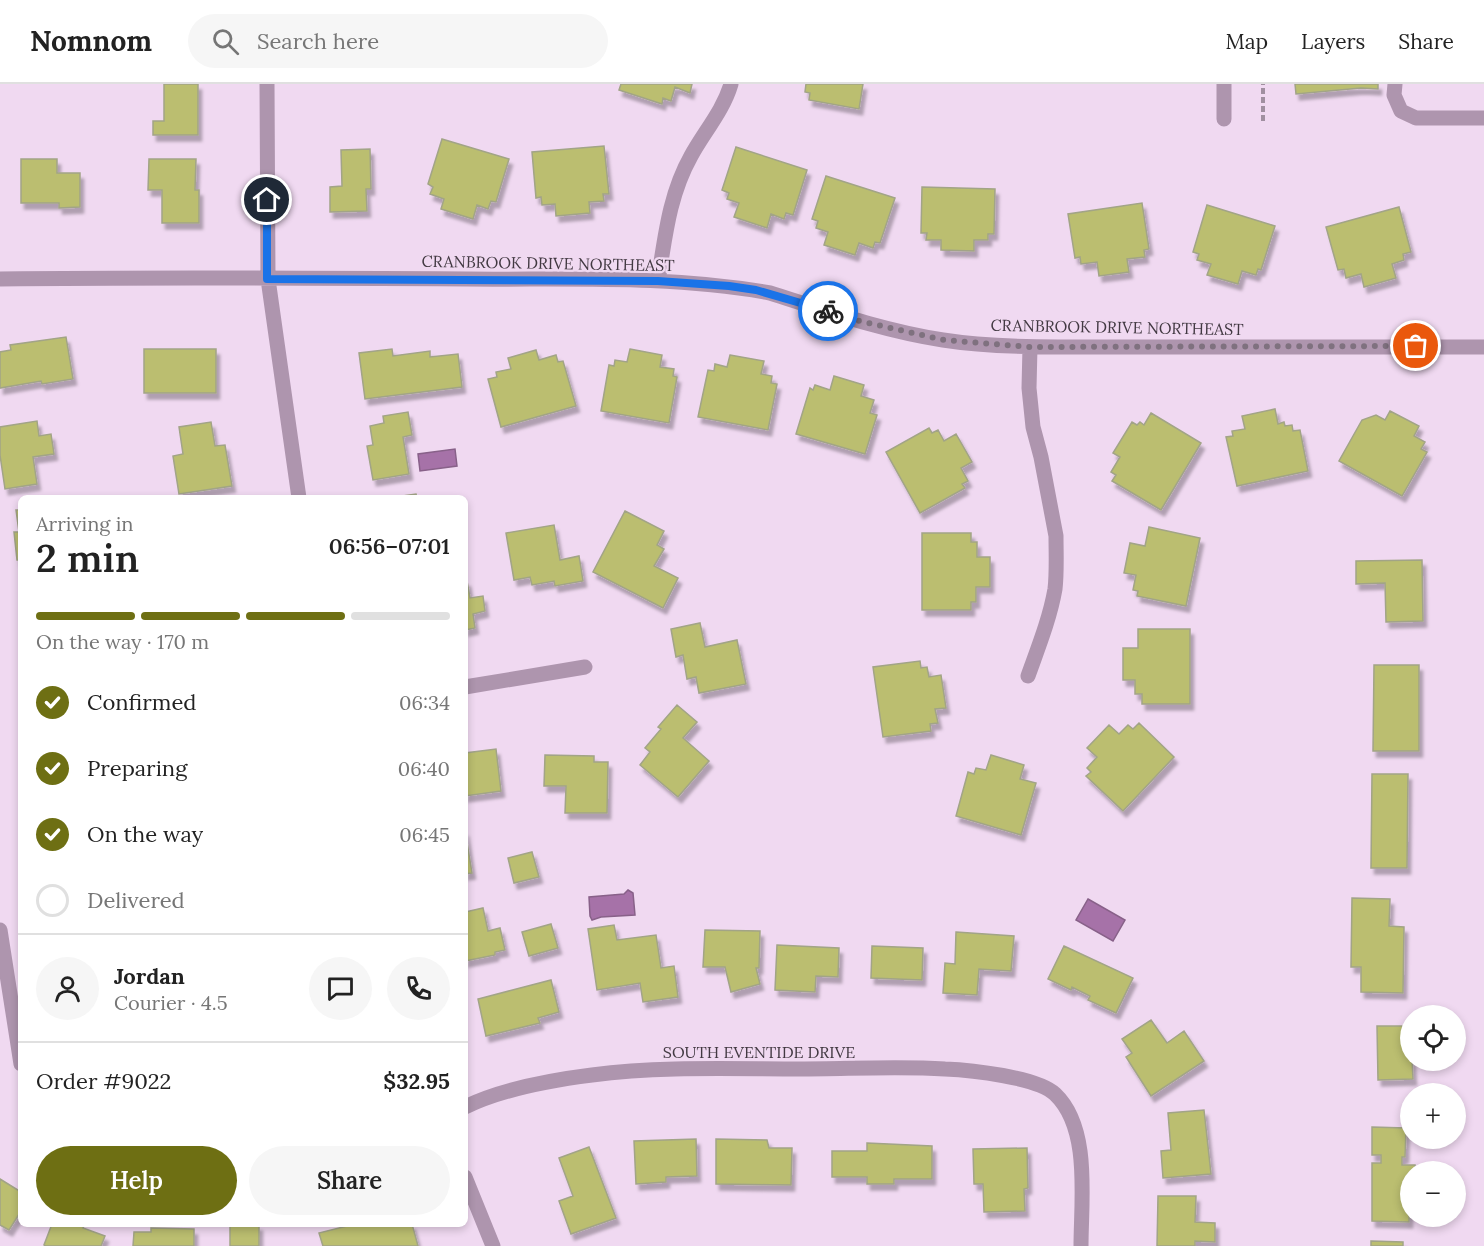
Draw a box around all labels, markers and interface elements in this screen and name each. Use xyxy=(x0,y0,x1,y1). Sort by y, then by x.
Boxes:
search box xyxy=(188,14,608,68)
text: Nomnom xyxy=(30,23,152,59)
icon: search xyxy=(209,25,242,58)
text: Search here xyxy=(257,27,379,55)
text: Map xyxy=(1225,28,1268,55)
text: Layers xyxy=(1301,28,1365,55)
text: Share xyxy=(1398,28,1454,55)
pin xyxy=(241,174,292,225)
icon: home xyxy=(250,183,283,216)
street label: CRANBROOK DRIVE NORTHEAST xyxy=(421,251,675,275)
courier xyxy=(798,281,858,341)
icon: bike xyxy=(812,295,845,328)
street label: CRANBROOK DRIVE NORTHEAST xyxy=(990,315,1244,339)
pin xyxy=(1390,320,1441,371)
icon: bag xyxy=(1399,329,1432,362)
text: Arriving in xyxy=(36,511,133,536)
text: 06:56–07:01 xyxy=(329,532,450,560)
text: 2 min xyxy=(36,533,139,583)
text: On the way · 170 m xyxy=(36,629,209,654)
icon: check xyxy=(36,686,69,719)
text: Confirmed xyxy=(87,688,196,716)
text: 06:34 xyxy=(399,690,450,715)
icon: check xyxy=(36,752,69,785)
text: Preparing xyxy=(87,754,187,782)
text: 06:40 xyxy=(398,756,450,781)
icon: check xyxy=(36,818,69,851)
text: On the way xyxy=(87,820,203,848)
text: 06:45 xyxy=(399,822,450,847)
text: Delivered xyxy=(87,886,185,914)
button: person xyxy=(36,957,99,1020)
button: chat xyxy=(309,957,372,1020)
button: phone xyxy=(387,957,450,1020)
text: Jordan xyxy=(114,962,185,990)
text: Courier · 4.5 xyxy=(114,990,228,1015)
map controls xyxy=(1400,1005,1466,1227)
button: locate xyxy=(1400,1005,1466,1071)
street label: SOUTH EVENTIDE DRIVE xyxy=(663,1042,855,1062)
text: Order #9022 xyxy=(36,1067,171,1095)
text: $32.95 xyxy=(383,1067,450,1095)
button: + xyxy=(1400,1083,1466,1149)
button: Help xyxy=(36,1146,237,1215)
button: Share xyxy=(249,1146,450,1215)
button: − xyxy=(1400,1161,1466,1227)

